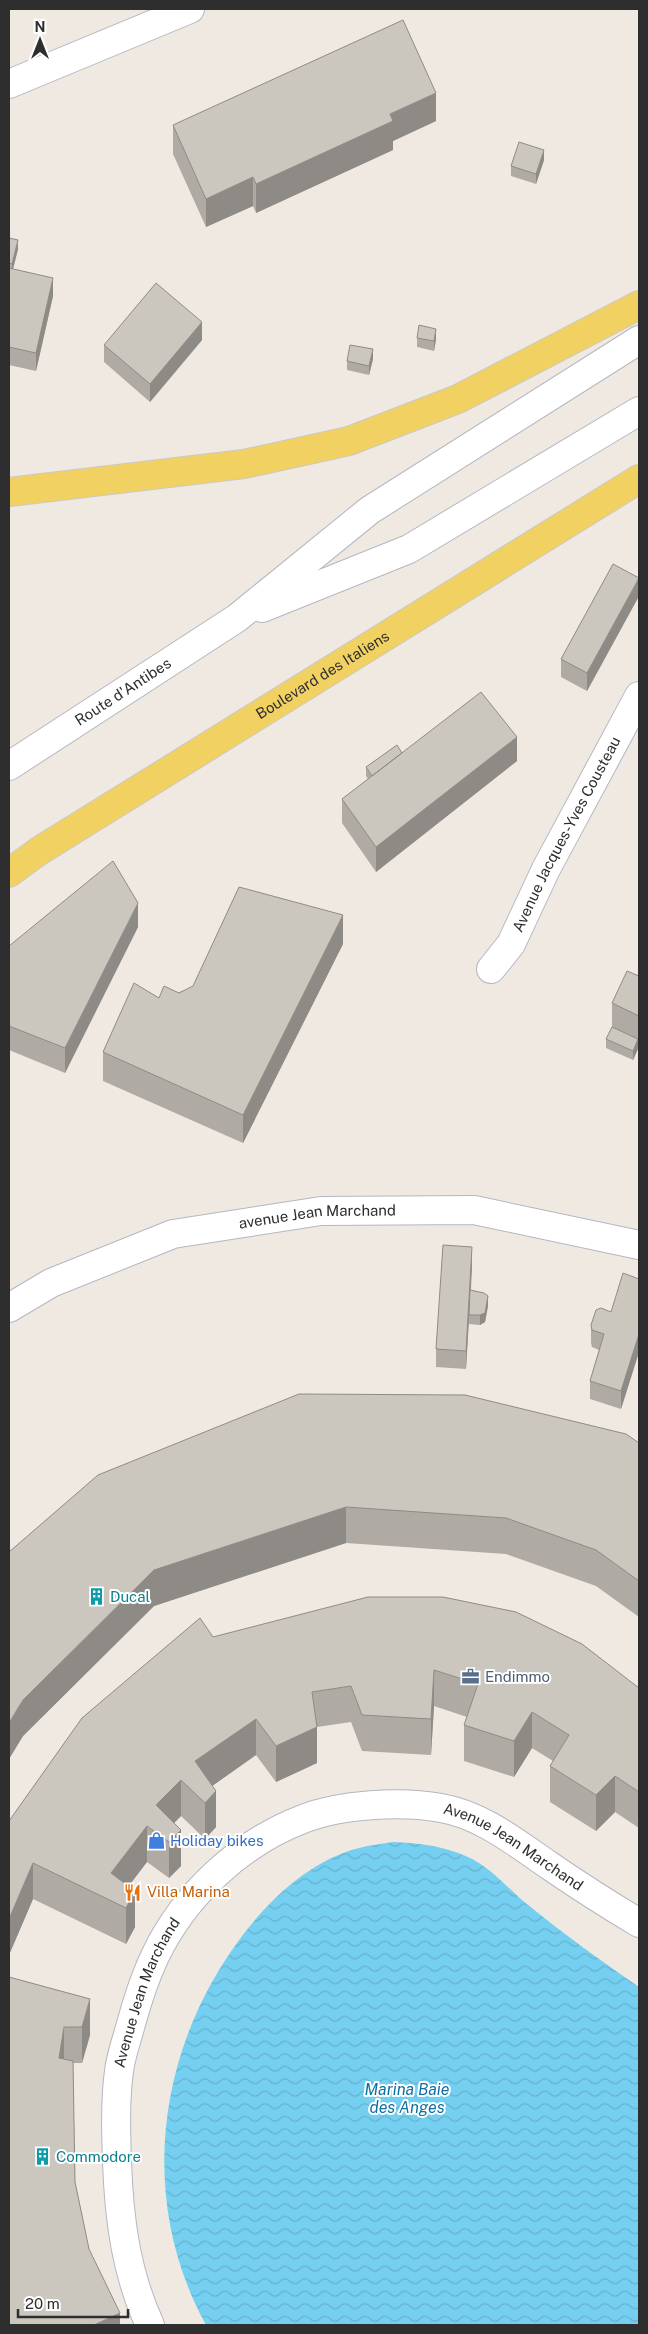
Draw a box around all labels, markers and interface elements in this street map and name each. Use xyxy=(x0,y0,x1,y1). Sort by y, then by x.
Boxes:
north arrow xyxy=(15,15,65,65)
text: N xyxy=(35,19,45,35)
street label: Boulevard des Italiens xyxy=(253,627,392,722)
street label: Route d'Antibes xyxy=(72,654,174,729)
street label: Avenue Jacques-Yves Cousteau xyxy=(509,733,624,935)
street label: avenue Jean Marchand xyxy=(237,1202,396,1232)
building icon: Ducal xyxy=(86,1587,106,1607)
place label: Ducal xyxy=(110,1588,150,1605)
office icon: Endimmo xyxy=(461,1667,481,1687)
place label: Endimmo xyxy=(485,1668,550,1685)
street label: Avenue Jean Marchand xyxy=(442,1800,586,1894)
shop icon: Holiday bikes xyxy=(146,1831,166,1851)
place label: Holiday bikes xyxy=(170,1832,264,1849)
restaurant icon: Villa Marina xyxy=(123,1882,143,1902)
place label: Villa Marina xyxy=(147,1883,230,1900)
street label: Avenue Jean Marchand xyxy=(111,1914,183,2069)
water label: Marina Baie des Anges xyxy=(365,2080,450,2117)
building icon: Commodore xyxy=(32,2147,52,2167)
place label: Commodore xyxy=(56,2148,141,2165)
scale bar xyxy=(18,2286,128,2318)
text: 20 m xyxy=(25,2295,60,2312)

